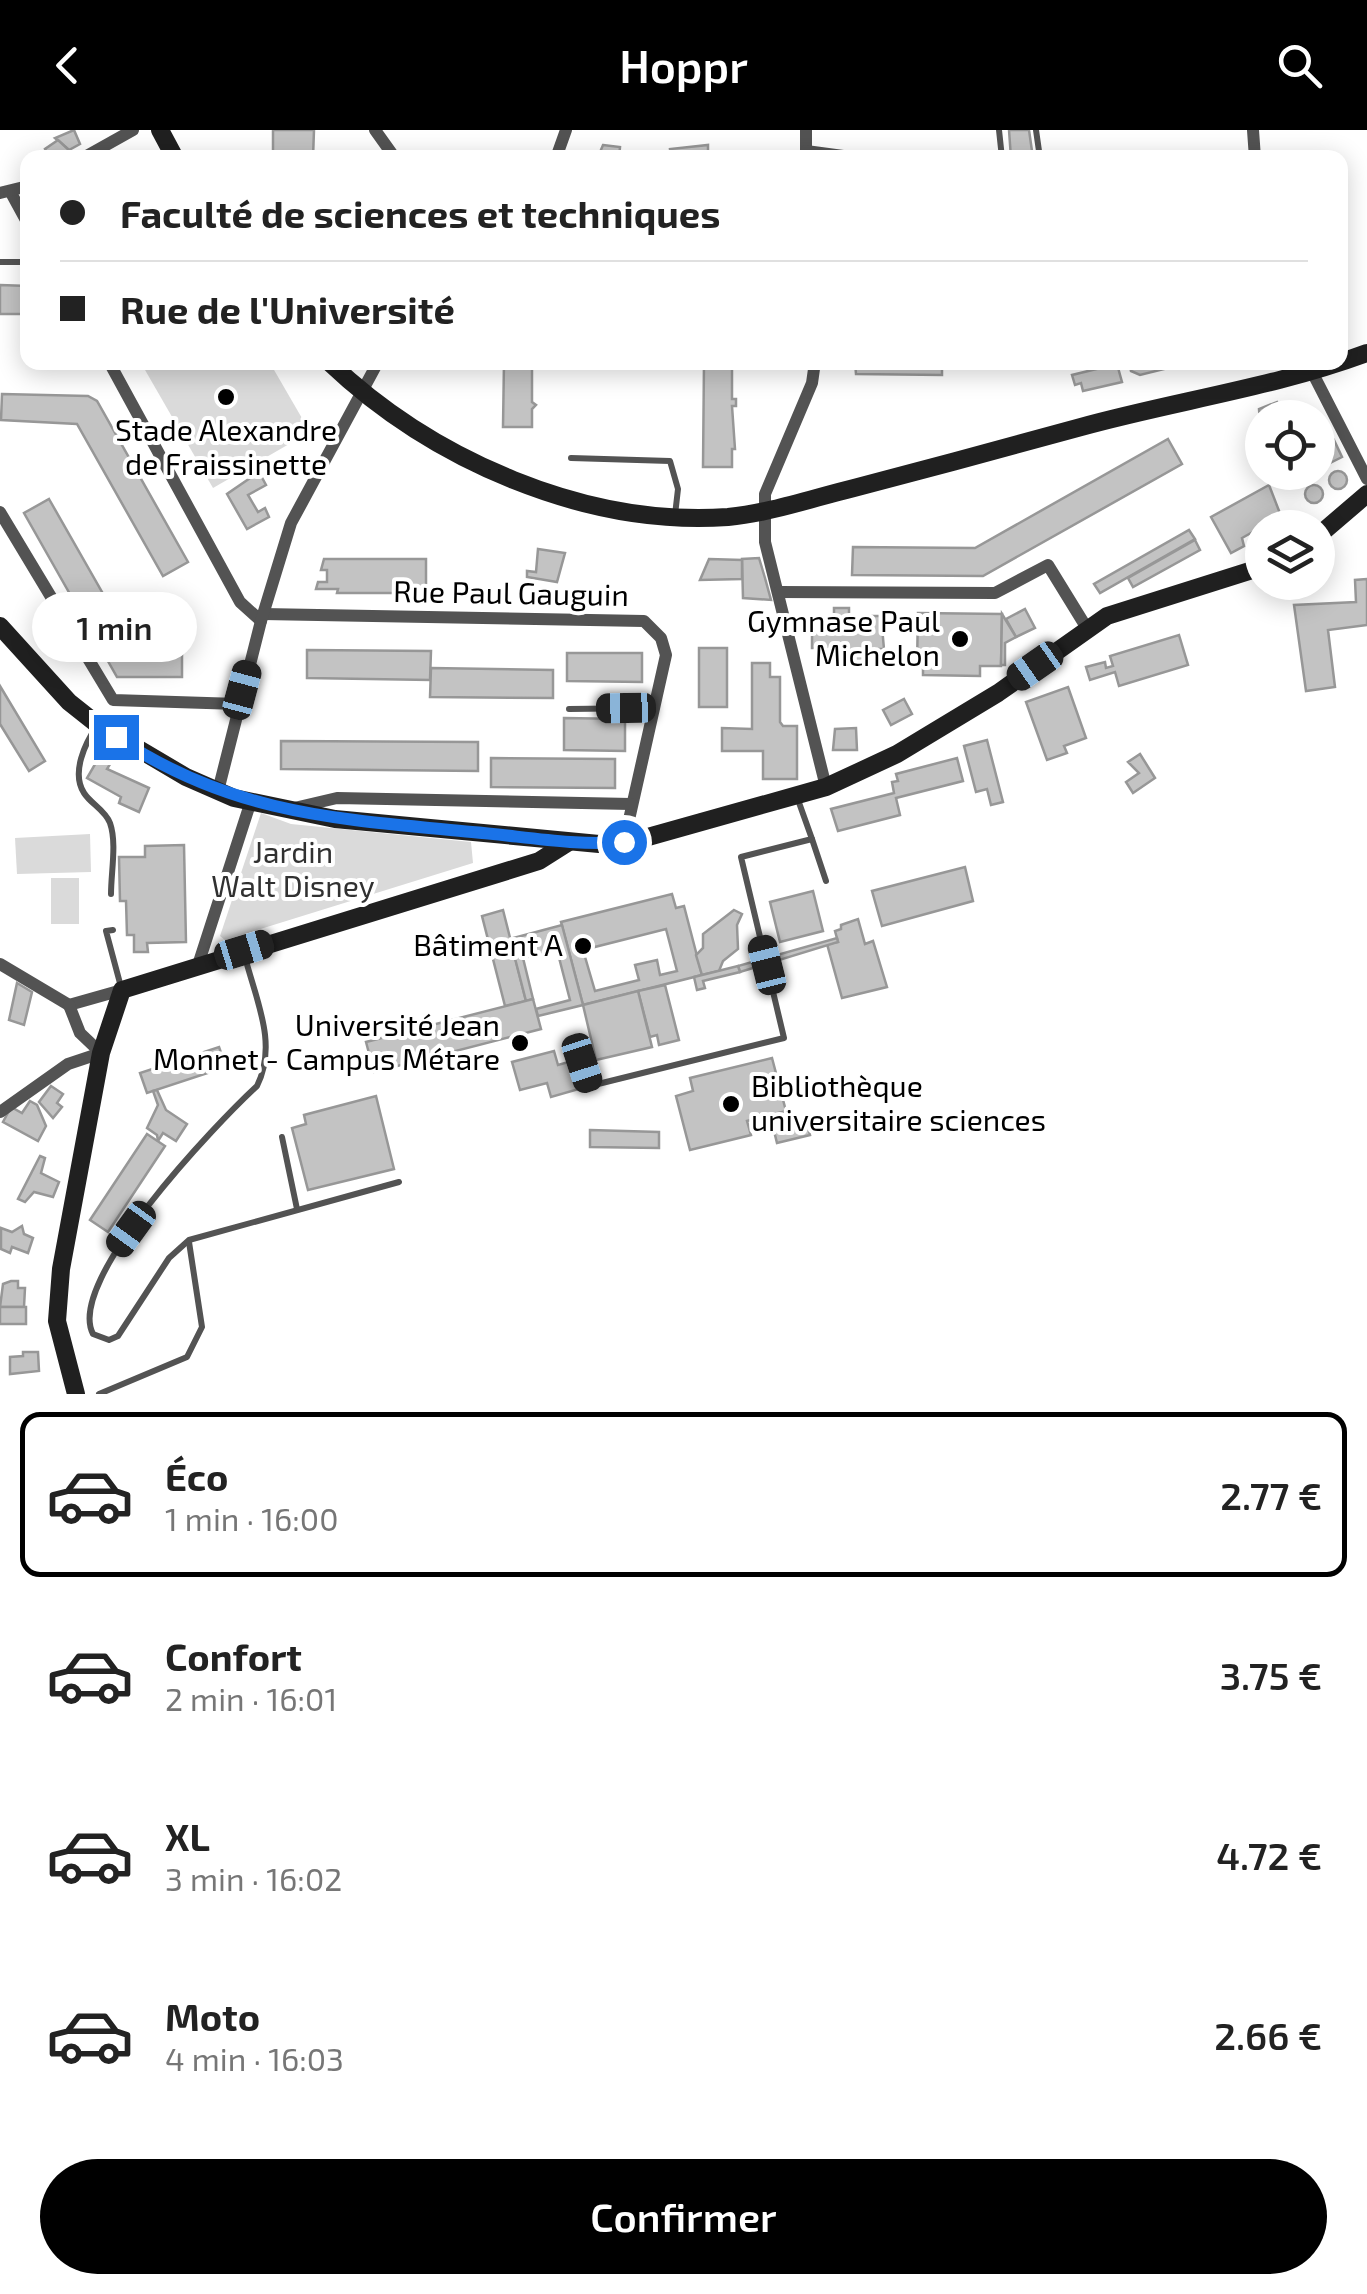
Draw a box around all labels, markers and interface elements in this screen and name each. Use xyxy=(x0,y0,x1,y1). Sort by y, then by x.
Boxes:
icon: back xyxy=(40,38,95,93)
text: Hoppr xyxy=(619,38,748,92)
icon: search xyxy=(1272,38,1327,93)
text: Faculté de sciences et techniques xyxy=(120,190,720,236)
text: Rue de l'Université xyxy=(120,286,455,332)
marker: Stade Alexandre de Fraissinette xyxy=(215,386,237,408)
map controls xyxy=(1245,400,1335,600)
button: locate xyxy=(1245,400,1335,490)
place label: Stade Alexandre de Fraissinette xyxy=(115,411,337,481)
button: layers xyxy=(1245,510,1335,600)
street label: Rue Paul Gauguin xyxy=(393,572,629,612)
callout: 1 min xyxy=(34,592,198,662)
place label: Gymnase Paul Michelon xyxy=(747,602,940,672)
text: 1 min xyxy=(77,608,152,646)
marker: Gymnase Paul Michelon xyxy=(949,628,971,650)
car xyxy=(1002,637,1068,695)
car xyxy=(220,657,264,723)
car xyxy=(596,692,656,724)
route end xyxy=(94,715,139,760)
route start xyxy=(602,820,647,865)
park label: Jardin Walt Disney xyxy=(211,833,375,903)
place label: Bâtiment A xyxy=(413,926,563,962)
car xyxy=(211,927,277,973)
car xyxy=(745,932,789,998)
marker: Bâtiment A xyxy=(572,935,594,957)
place label: Université Jean Monnet - Campus Métare xyxy=(153,1006,500,1076)
car xyxy=(558,1030,606,1096)
marker: Université Jean Monnet - Campus Métare xyxy=(509,1032,531,1054)
place label: Bibliothèque universitaire sciences xyxy=(751,1067,1046,1137)
marker: Bibliothèque universitaire sciences xyxy=(720,1093,742,1115)
car xyxy=(101,1196,161,1262)
icon: car xyxy=(45,1450,135,1540)
text: Éco xyxy=(165,1453,228,1499)
text: 2.77 € xyxy=(1220,1472,1322,1518)
text: 1 min · 16:00 xyxy=(165,1499,338,1537)
icon: car xyxy=(45,1630,135,1720)
text: Confort xyxy=(165,1633,302,1679)
text: 3.75 € xyxy=(1220,1652,1322,1698)
text: 2 min · 16:01 xyxy=(165,1679,337,1717)
icon: car xyxy=(45,1810,135,1900)
text: XL xyxy=(165,1813,210,1859)
text: 4.72 € xyxy=(1216,1832,1322,1878)
text: 3 min · 16:02 xyxy=(165,1859,342,1897)
icon: car xyxy=(45,1990,135,2080)
text: Moto xyxy=(165,1993,260,2039)
text: 2.66 € xyxy=(1214,2012,1322,2058)
text: 4 min · 16:03 xyxy=(165,2039,344,2077)
button: Confirmer xyxy=(40,2159,1327,2274)

